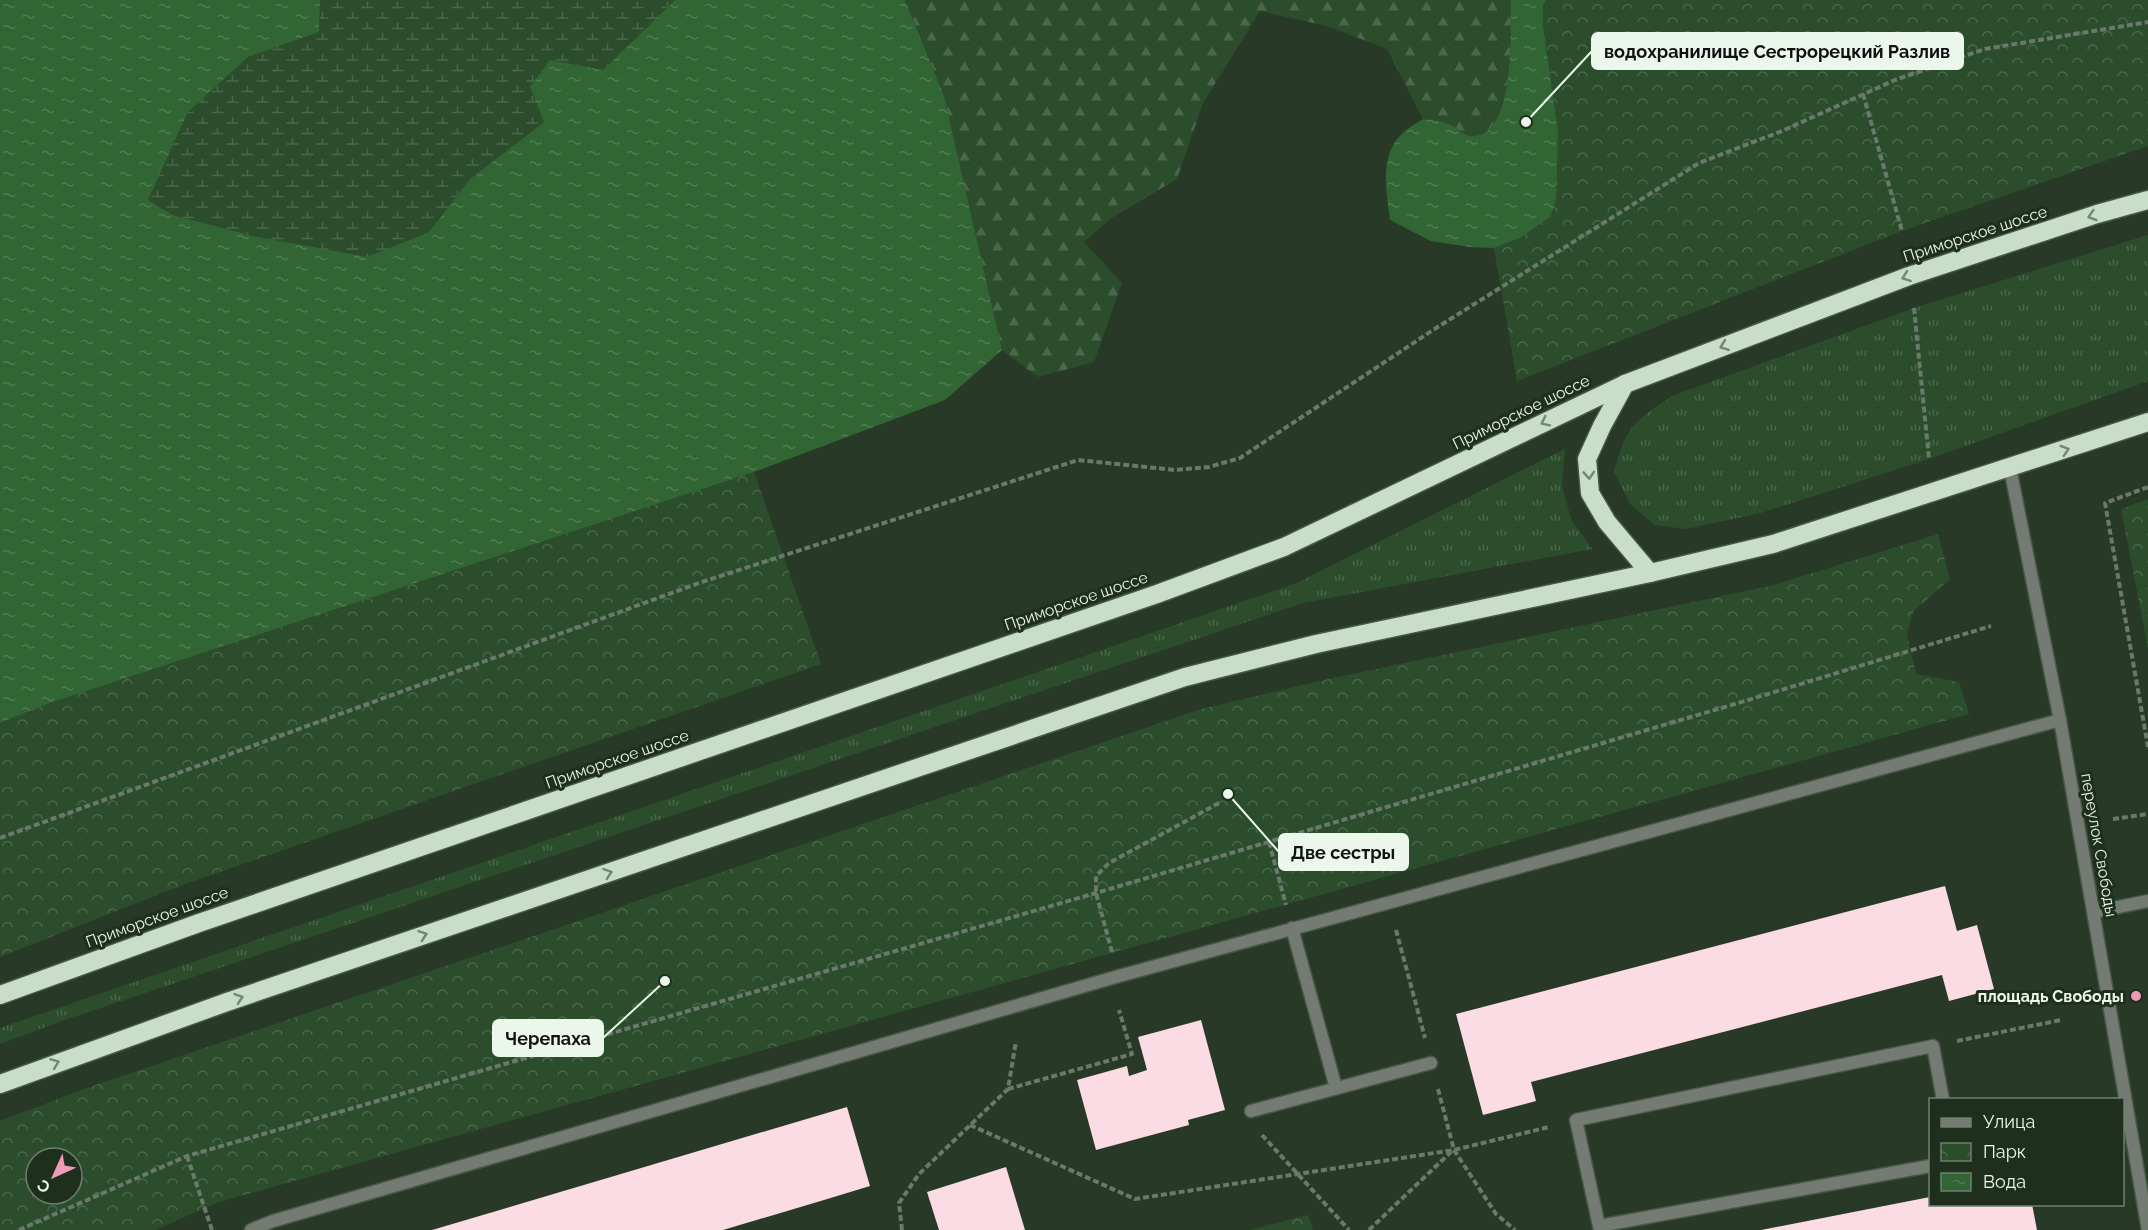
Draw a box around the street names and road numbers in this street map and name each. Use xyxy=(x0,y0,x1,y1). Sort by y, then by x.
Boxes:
street label: Приморское шоссе xyxy=(1901,202,2049,266)
street label: Приморское шоссе xyxy=(1449,371,1593,453)
street label: Приморское шоссе xyxy=(1002,568,1150,634)
street label: Приморское шоссе xyxy=(543,726,691,792)
street label: переулок Свободы xyxy=(2077,772,2121,918)
street label: Приморское шоссе xyxy=(83,882,231,952)

